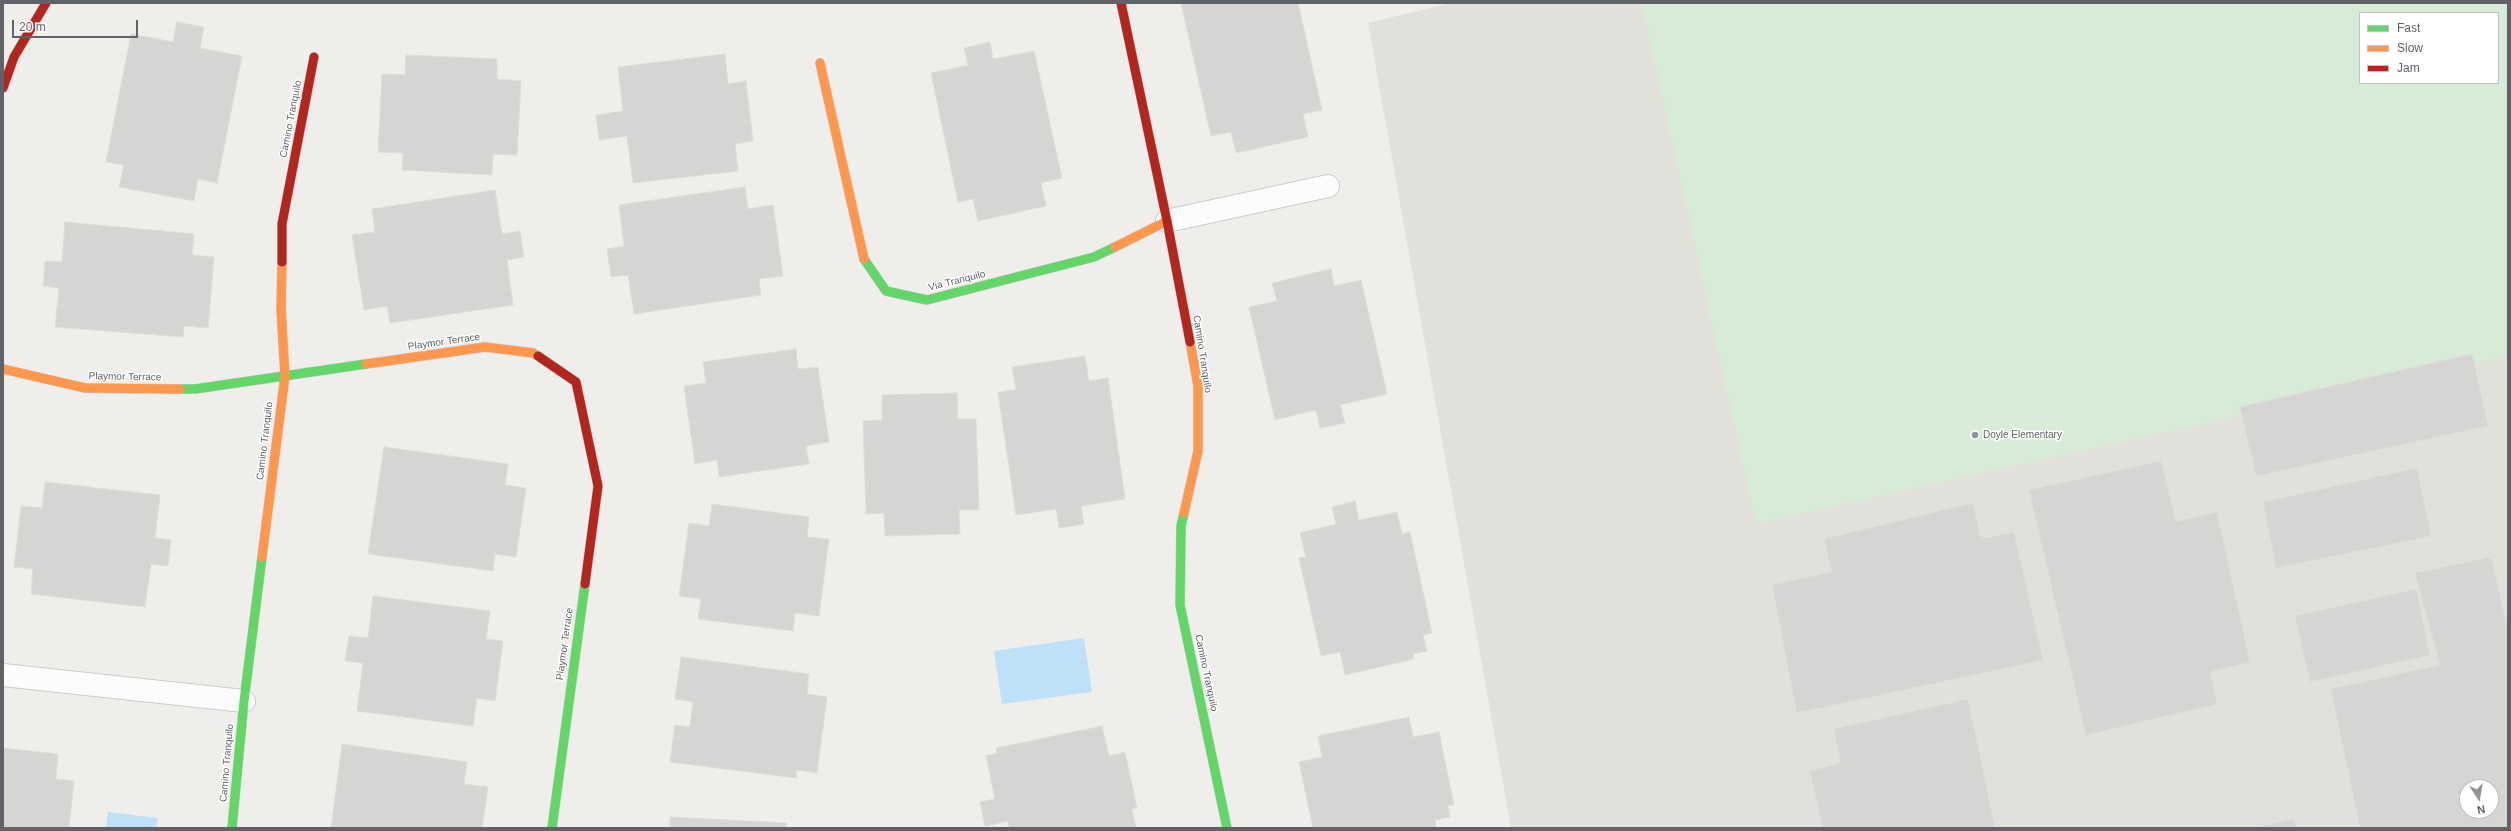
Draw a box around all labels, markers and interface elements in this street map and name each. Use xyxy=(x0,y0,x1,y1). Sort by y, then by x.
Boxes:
scale bar xyxy=(14,12,140,38)
legend xyxy=(2359,12,2499,84)
text: 20 m xyxy=(19,20,46,34)
text: Fast xyxy=(2397,21,2420,35)
text: Slow xyxy=(2397,41,2423,55)
text: Jam xyxy=(2397,61,2420,75)
street label: Camino Tranquilo xyxy=(278,79,304,159)
street label: Via Tranquilo xyxy=(927,268,987,294)
street label: Camino Tranquilo xyxy=(1190,314,1214,394)
street label: Playmor Terrace xyxy=(407,331,481,353)
street label: Playmor Terrace xyxy=(89,370,161,384)
street label: Camino Tranquilo xyxy=(254,401,276,481)
place label: Doyle Elementary xyxy=(1983,429,2062,441)
marker: Doyle Elementary xyxy=(1970,430,1980,440)
street label: Playmor Terrace xyxy=(554,607,576,681)
street label: Camino Tranquilo xyxy=(1192,633,1220,713)
street label: Camino Tranquilo xyxy=(218,723,236,803)
north arrow xyxy=(2459,779,2499,819)
text: N xyxy=(2476,803,2486,816)

